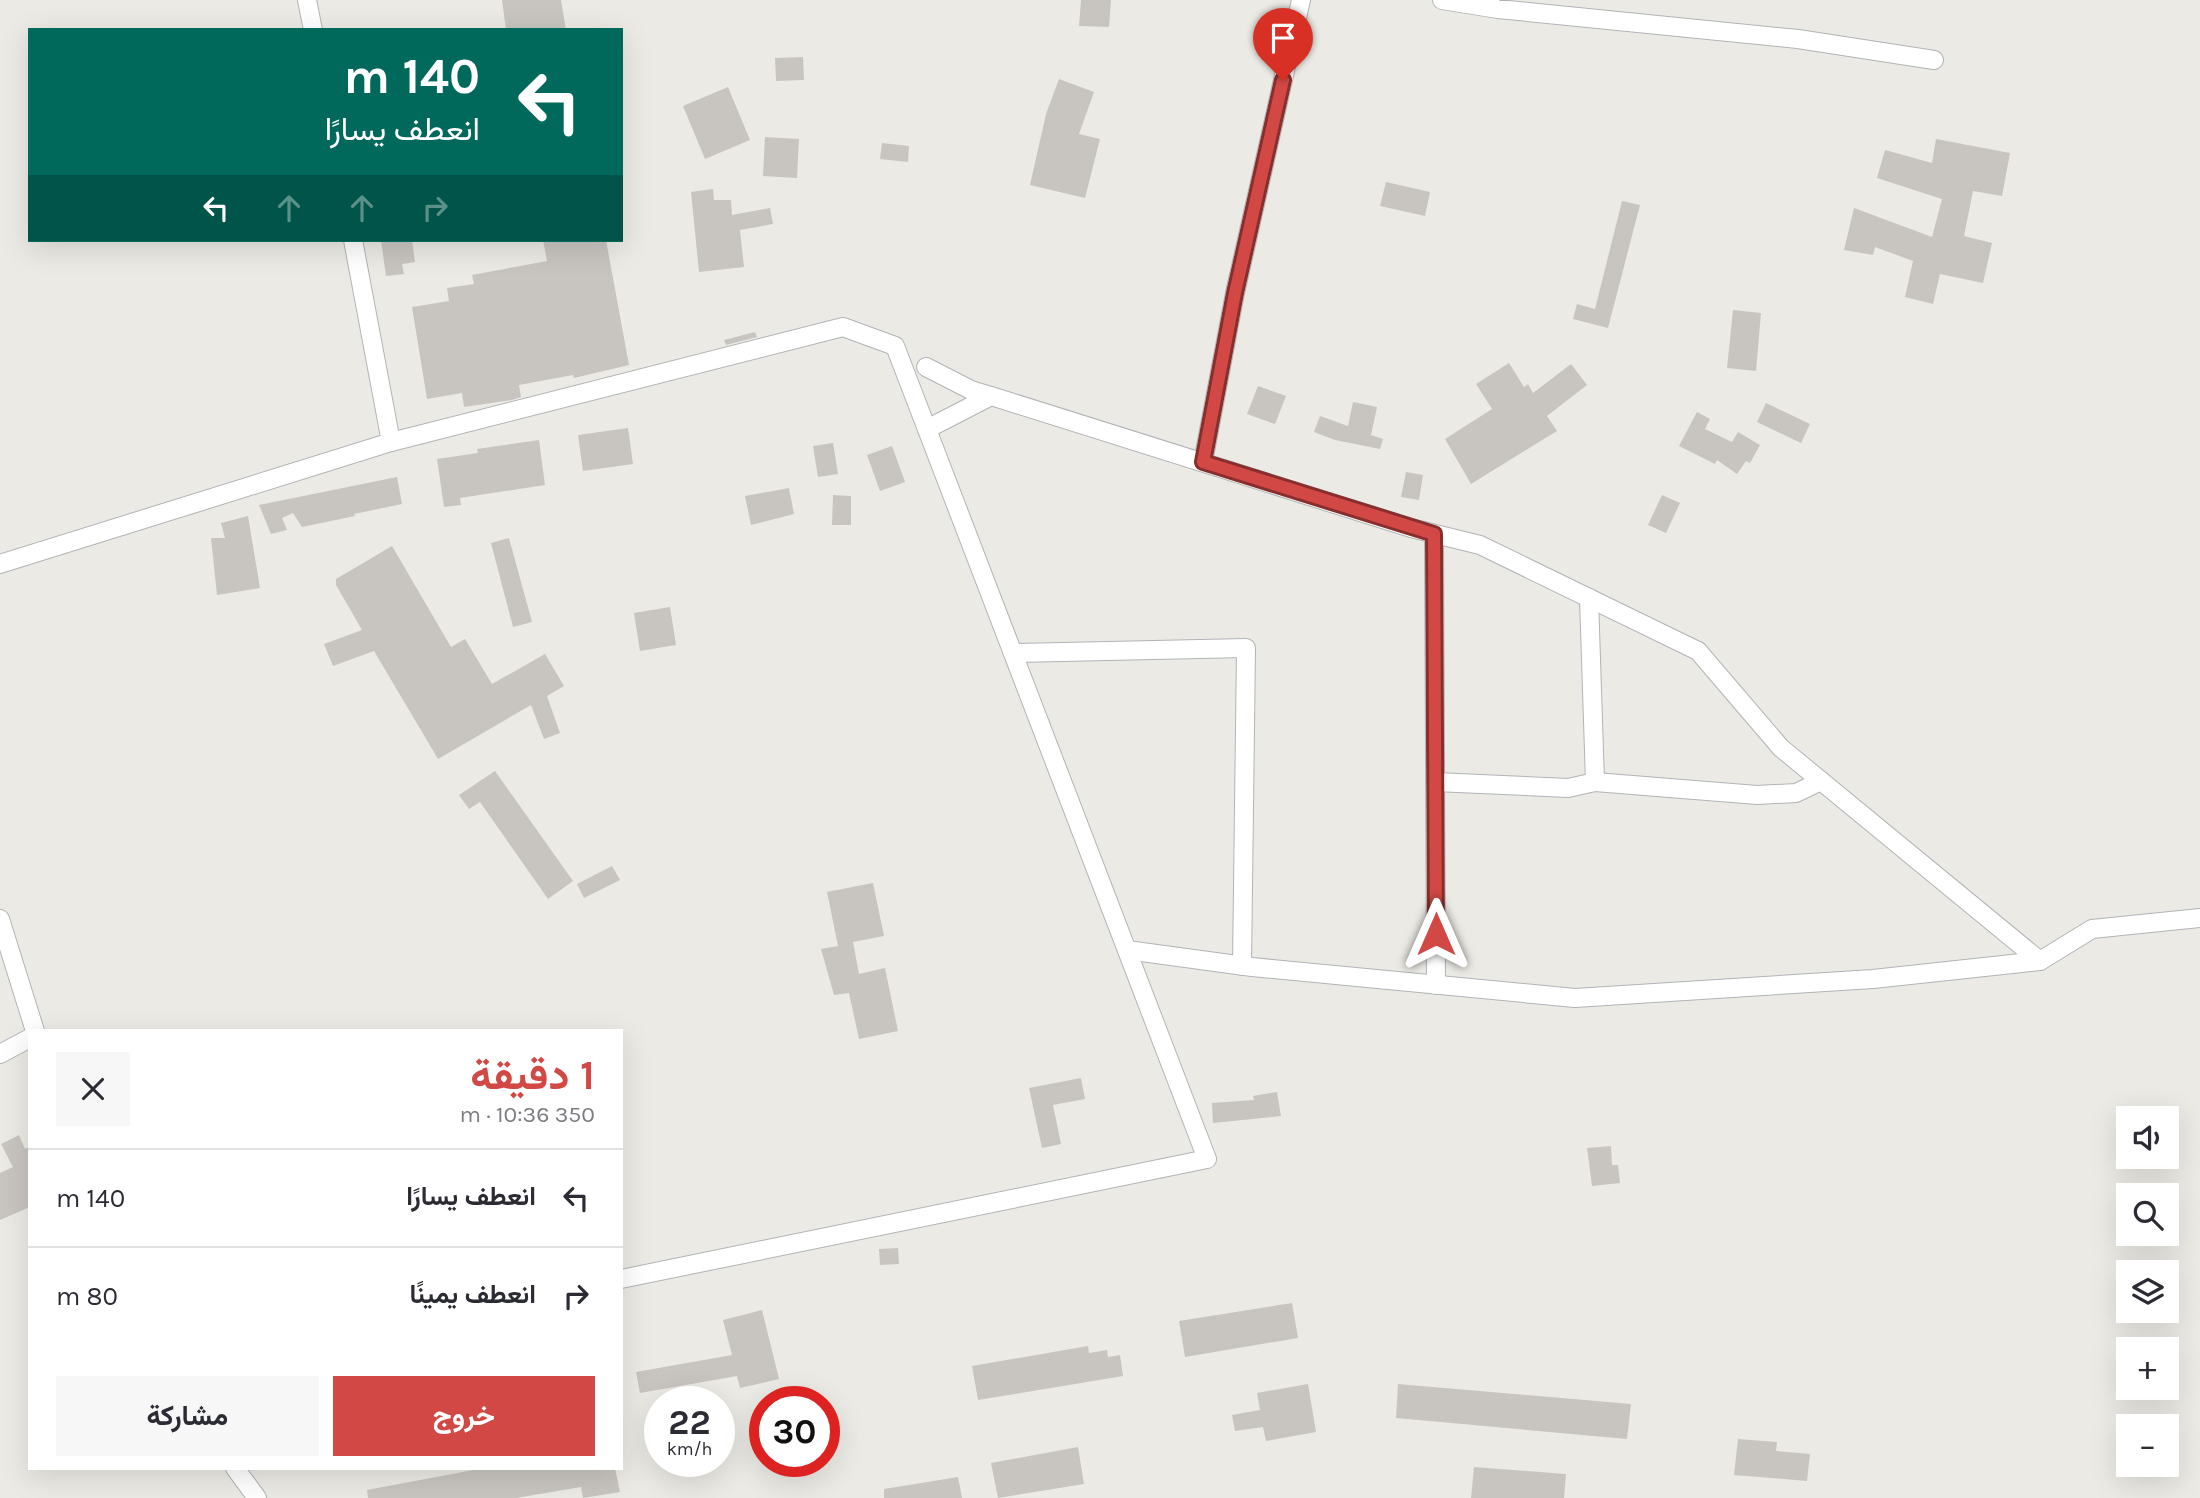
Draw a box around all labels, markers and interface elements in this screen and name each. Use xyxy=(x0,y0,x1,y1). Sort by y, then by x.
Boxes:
pin xyxy=(1253,8,1313,80)
icon: arrive xyxy=(1264,19,1302,57)
text: 140 m xyxy=(343,48,480,105)
icon: left xyxy=(504,56,595,147)
text: انعطف يسارًا xyxy=(325,111,480,148)
icon: left xyxy=(197,189,235,227)
icon: ahead xyxy=(270,189,308,227)
icon: ahead xyxy=(343,189,381,227)
icon: right xyxy=(416,189,454,227)
position arrow xyxy=(1399,897,1473,971)
text: 1 دقيقة xyxy=(470,1050,595,1100)
button: close xyxy=(56,1052,130,1126)
text: 350 m · 10:36 xyxy=(459,1101,595,1128)
map controls xyxy=(2116,1106,2179,1477)
button: sound xyxy=(2116,1106,2179,1169)
icon: left xyxy=(557,1179,595,1217)
text: انعطف يسارًا xyxy=(406,1181,536,1212)
text: 140 m xyxy=(56,1183,125,1214)
button: search xyxy=(2116,1183,2179,1246)
button: layers xyxy=(2116,1260,2179,1323)
icon: right xyxy=(557,1277,595,1315)
text: انعطف يمينًا xyxy=(410,1279,536,1310)
text: 80 m xyxy=(56,1281,118,1312)
button: + xyxy=(2116,1337,2179,1400)
button: مشاركة xyxy=(56,1376,319,1456)
button: خروج xyxy=(333,1376,595,1456)
speed limit sign: 30 xyxy=(749,1386,840,1477)
text: 22 xyxy=(668,1402,711,1443)
button: − xyxy=(2116,1414,2179,1477)
text: km/h xyxy=(667,1438,712,1460)

